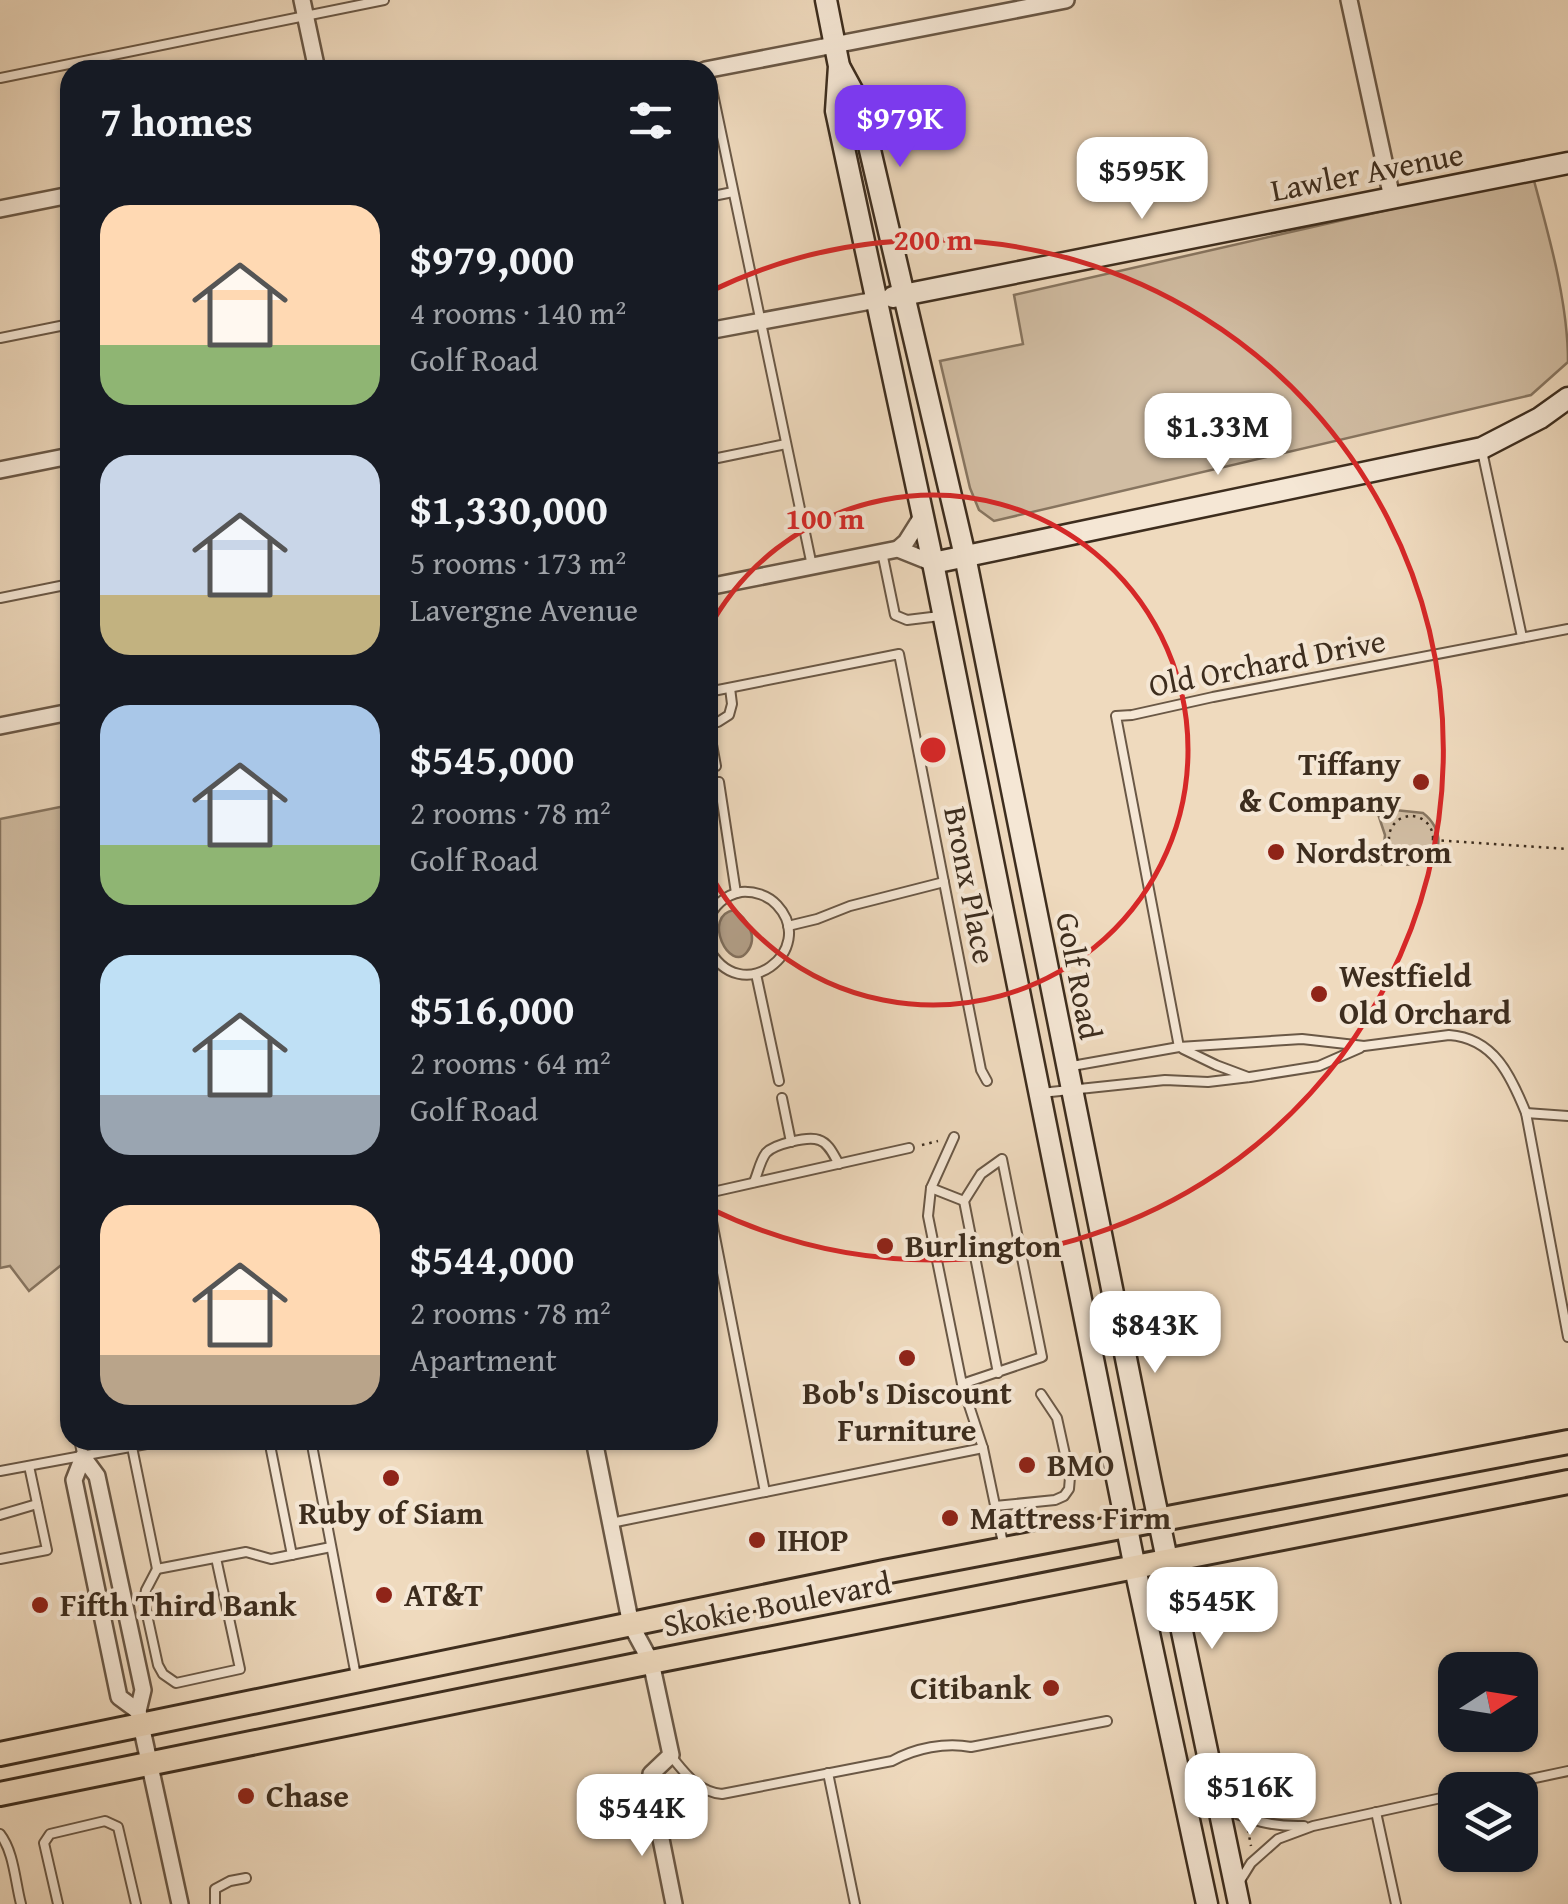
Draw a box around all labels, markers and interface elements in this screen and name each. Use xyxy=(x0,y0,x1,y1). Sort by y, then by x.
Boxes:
pin: $979K xyxy=(830,85,970,170)
text: 7 homes xyxy=(100,90,253,151)
icon: filters xyxy=(623,93,678,148)
text: $979K xyxy=(857,94,943,141)
street label: Lawler Avenue xyxy=(1266,130,1467,213)
pin: $595K xyxy=(1072,137,1212,222)
text: $595K xyxy=(1099,146,1185,193)
text: 200 m xyxy=(894,217,973,261)
text: $979,000 xyxy=(410,228,574,289)
icon: home xyxy=(180,245,300,365)
text: 4 rooms · 140 m² xyxy=(410,289,626,336)
text: Golf Road xyxy=(410,336,538,383)
pin: $1.33M xyxy=(1137,393,1299,478)
text: $1.33M xyxy=(1167,402,1269,449)
text: $1,330,000 xyxy=(410,478,608,539)
icon: home xyxy=(180,495,300,615)
text: 100 m xyxy=(786,496,865,540)
text: 5 rooms · 173 m² xyxy=(410,539,626,586)
text: Lavergne Avenue xyxy=(410,586,638,633)
street label: Old Orchard Drive xyxy=(1144,617,1389,709)
text: $545,000 xyxy=(410,728,574,789)
centre of rings xyxy=(915,732,951,768)
place label: Tiffany & Company xyxy=(1239,740,1402,824)
icon: home xyxy=(180,745,300,865)
marker: Tiffany & Company xyxy=(1410,771,1432,793)
text: 2 rooms · 78 m² xyxy=(410,789,611,836)
street label: Bronx Place xyxy=(932,802,1009,967)
place label: Nordstrom xyxy=(1296,828,1452,875)
text: Golf Road xyxy=(410,836,538,883)
marker: Nordstrom xyxy=(1265,841,1287,863)
street label: Golf Road xyxy=(1044,908,1115,1043)
place label: Westfield Old Orchard xyxy=(1339,952,1512,1036)
text: $516,000 xyxy=(410,978,574,1039)
marker: Westfield Old Orchard xyxy=(1308,983,1330,1005)
icon: home xyxy=(180,995,300,1115)
text: 2 rooms · 64 m² xyxy=(410,1039,611,1086)
text: Golf Road xyxy=(410,1086,538,1133)
place label: Burlington xyxy=(905,1222,1062,1269)
text: $544,000 xyxy=(410,1228,574,1289)
marker: Burlington xyxy=(874,1235,896,1257)
icon: home xyxy=(180,1245,300,1365)
text: 2 rooms · 78 m² xyxy=(410,1289,611,1336)
pin: $843K xyxy=(1085,1291,1225,1376)
text: $843K xyxy=(1112,1300,1198,1347)
text: Apartment xyxy=(410,1336,557,1383)
marker: Bob's Discount Furniture xyxy=(896,1347,918,1369)
place label: Bob's Discount Furniture xyxy=(802,1369,1012,1453)
place label: BMO xyxy=(1047,1441,1114,1488)
marker: BMO xyxy=(1016,1454,1038,1476)
marker: Ruby of Siam xyxy=(380,1467,402,1489)
place label: Ruby of Siam xyxy=(299,1489,484,1536)
place label: Mattress Firm xyxy=(970,1494,1172,1541)
marker: Mattress Firm xyxy=(939,1507,961,1529)
place label: IHOP xyxy=(777,1516,849,1563)
marker: IHOP xyxy=(746,1529,768,1551)
street label: Skokie Boulevard xyxy=(659,1558,895,1649)
pin: $545K xyxy=(1142,1567,1282,1652)
place label: AT&T xyxy=(404,1571,483,1618)
text: $545K xyxy=(1169,1576,1255,1623)
place label: Fifth Third Bank xyxy=(60,1581,297,1628)
marker: AT&T xyxy=(373,1584,395,1606)
marker: Fifth Third Bank xyxy=(29,1594,51,1616)
north arrow xyxy=(1438,1652,1538,1752)
map controls xyxy=(1438,1652,1538,1872)
place label: Citibank xyxy=(910,1664,1032,1711)
marker: Citibank xyxy=(1040,1677,1062,1699)
pin: $516K xyxy=(1180,1753,1320,1838)
text: $516K xyxy=(1207,1762,1293,1809)
place label: Chase xyxy=(266,1772,349,1819)
button: layers xyxy=(1438,1772,1538,1872)
pin: $544K xyxy=(572,1774,712,1859)
text: $544K xyxy=(599,1783,685,1830)
marker: Chase xyxy=(235,1785,257,1807)

